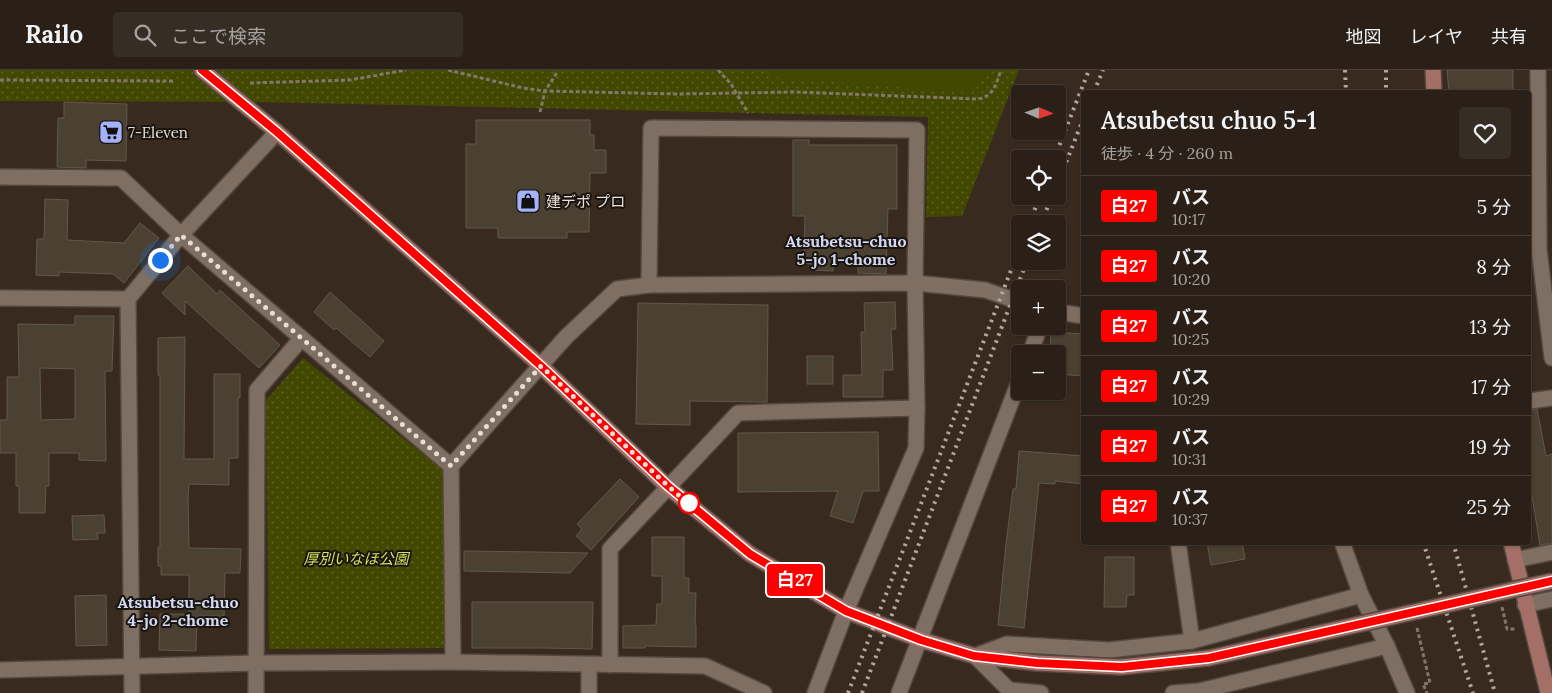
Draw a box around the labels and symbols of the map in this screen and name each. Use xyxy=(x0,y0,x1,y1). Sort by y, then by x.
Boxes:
north arrow xyxy=(1011,85,1066,140)
supermarket icon: 7-Eleven xyxy=(98,119,124,145)
place label: 7-Eleven xyxy=(128,123,188,142)
shop icon: 建デポ プロ xyxy=(515,188,541,214)
place label: 建デポ プロ xyxy=(546,192,625,211)
district label: Atsubetsu-chuo 5-jo 1-chome xyxy=(785,231,907,269)
your location xyxy=(148,248,173,273)
unlabelled marker xyxy=(678,492,700,514)
park label: 厚別いなほ公園 xyxy=(303,549,410,568)
line badge: 白27 xyxy=(766,564,824,596)
district label: Atsubetsu-chuo 4-jo 2-chome xyxy=(117,592,239,630)

